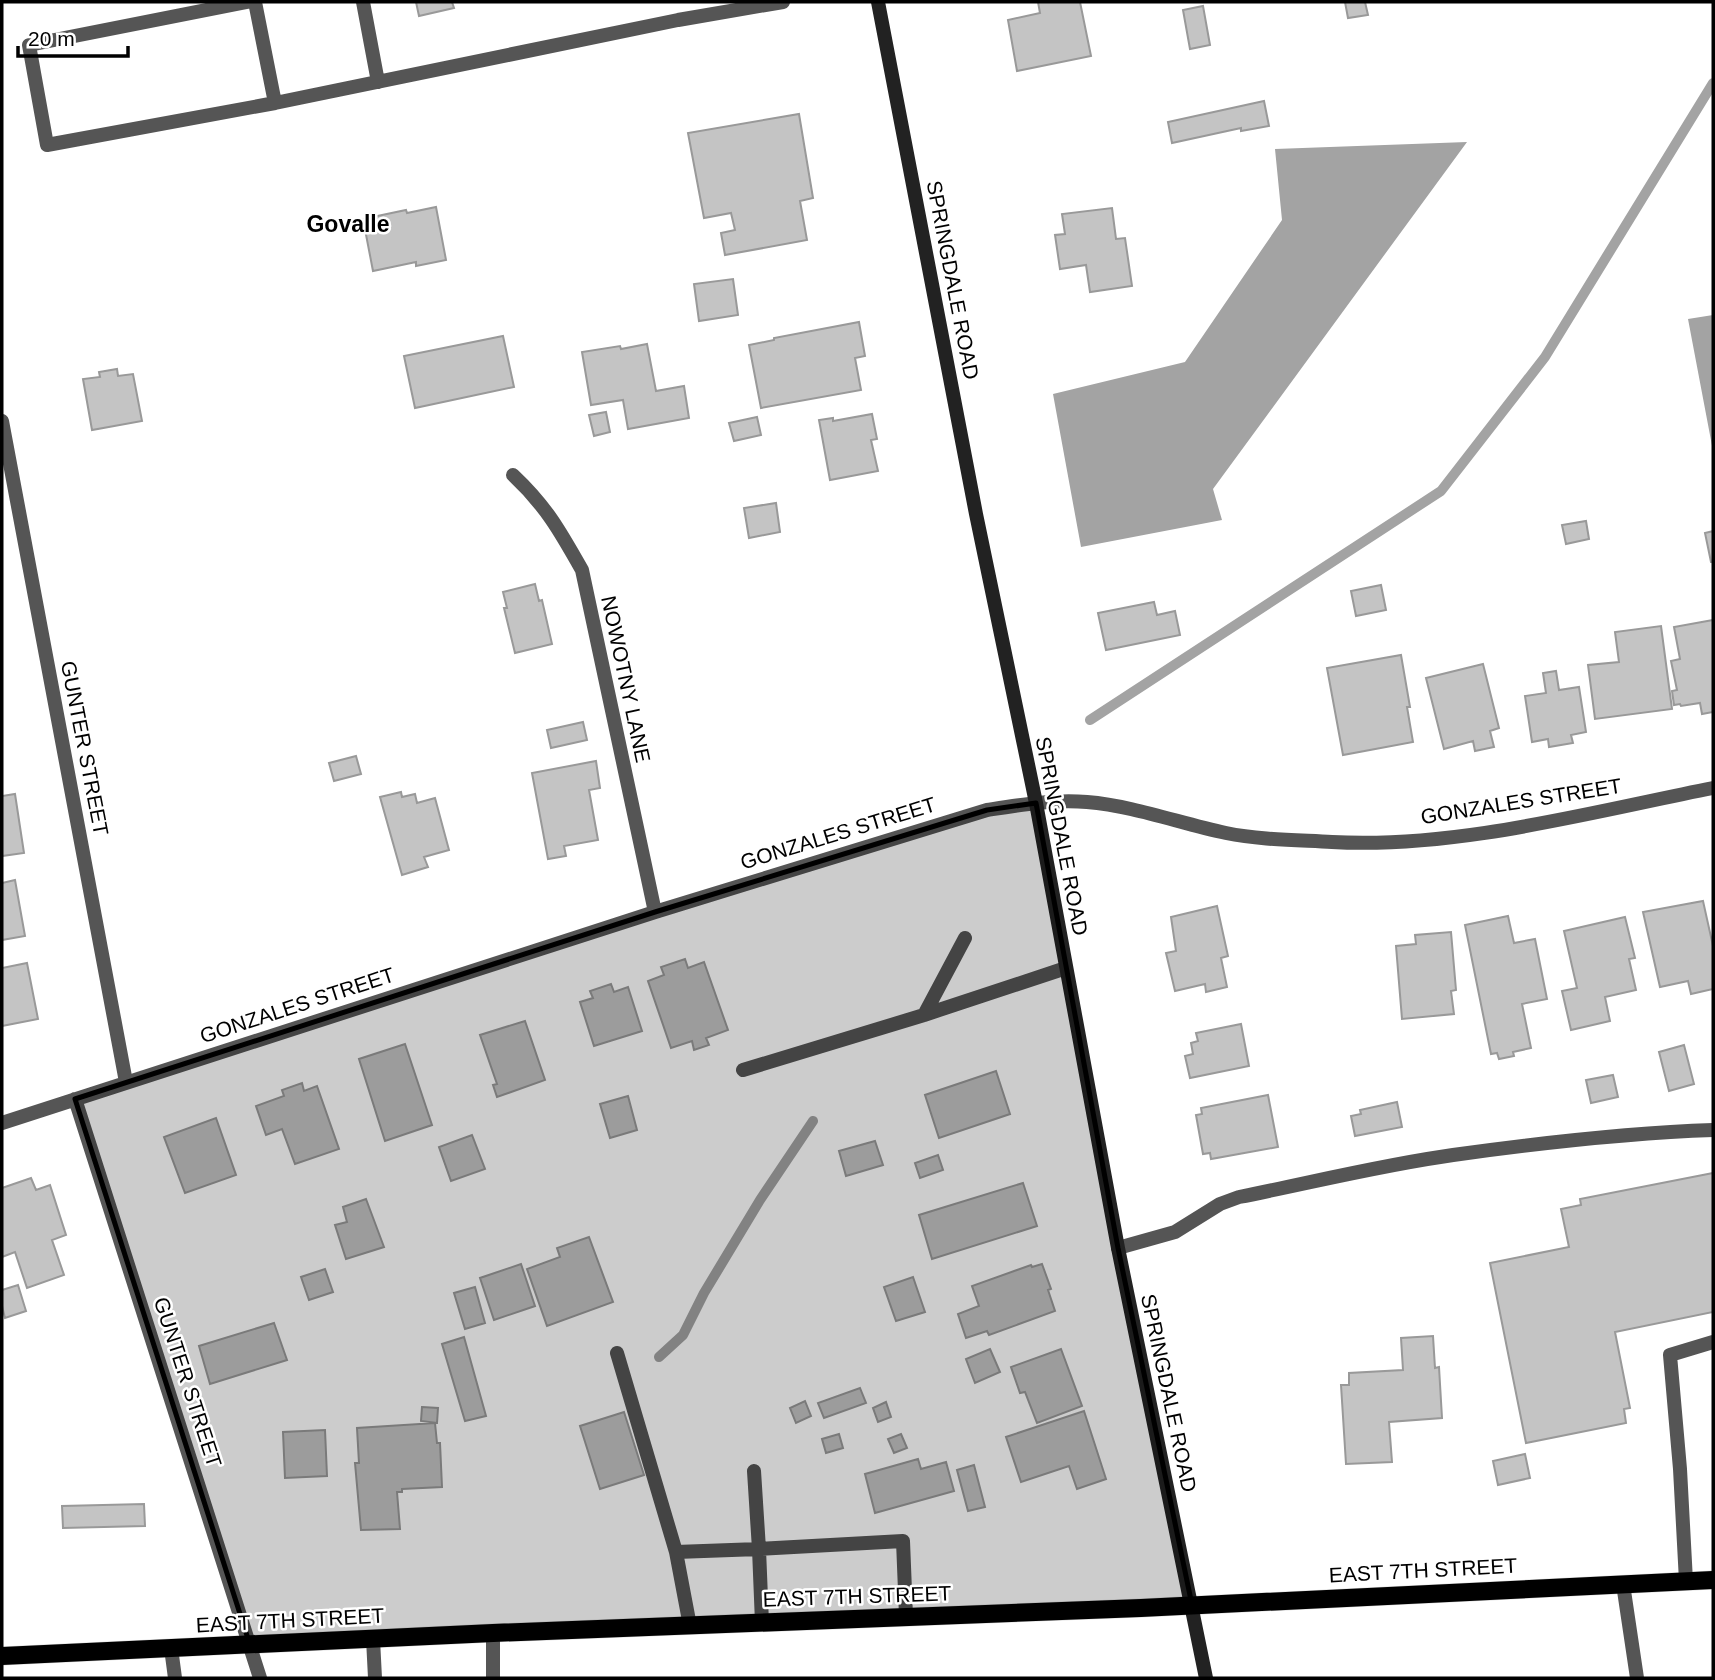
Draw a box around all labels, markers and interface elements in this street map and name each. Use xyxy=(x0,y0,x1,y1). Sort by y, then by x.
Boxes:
scale bar xyxy=(18,14,128,58)
text: 20 m xyxy=(28,27,75,50)
street label: SPRINGDALE ROAD xyxy=(922,179,984,381)
district label: Govalle xyxy=(306,211,390,237)
street label: NOWOTNY LANE xyxy=(597,593,655,765)
street label: GUNTER STREET xyxy=(57,659,113,837)
street label: SPRINGDALE ROAD xyxy=(1031,735,1093,937)
street label: GONZALES STREET xyxy=(1419,774,1623,828)
street label: GONZALES STREET xyxy=(738,792,939,874)
street label: GONZALES STREET xyxy=(197,963,397,1047)
street label: SPRINGDALE ROAD xyxy=(1137,1292,1201,1494)
street label: GUNTER STREET xyxy=(150,1294,226,1470)
street label: EAST 7TH STREET xyxy=(1328,1554,1518,1586)
street label: EAST 7TH STREET xyxy=(762,1581,952,1611)
street label: EAST 7TH STREET xyxy=(195,1604,385,1636)

